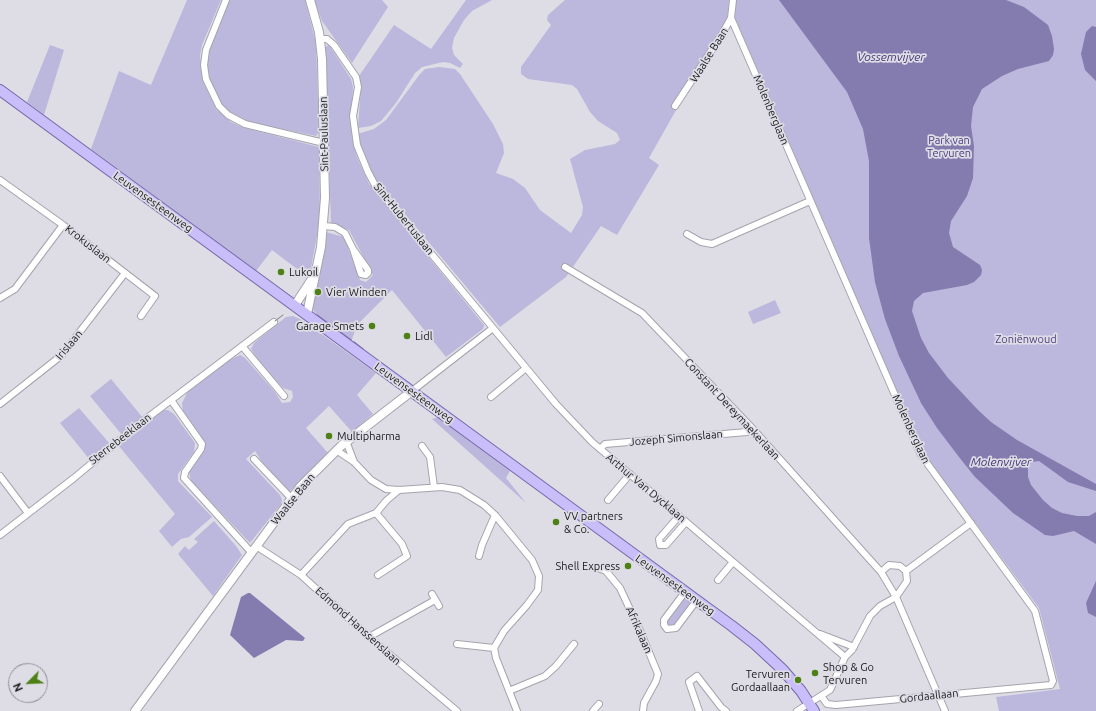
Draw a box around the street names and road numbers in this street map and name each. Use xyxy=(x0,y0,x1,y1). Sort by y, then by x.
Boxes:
street label: Waalse Baan xyxy=(687,25,731,85)
street label: Molenberglaan xyxy=(750,73,792,147)
street label: Sint-Pauluslaan xyxy=(317,97,331,171)
street label: Leuvensesteenweg xyxy=(111,169,195,235)
street label: Sint-Hubertuslaan xyxy=(371,180,437,258)
street label: Krokuslaan xyxy=(63,222,113,266)
street label: Irislaan xyxy=(53,327,85,363)
street label: Constant Dereymaekerlaan xyxy=(681,356,783,462)
street label: Leuvensesteenweg xyxy=(372,360,456,426)
street label: Molenberglaan xyxy=(889,392,933,466)
street label: Sterrebeeklaan xyxy=(86,411,154,467)
street label: Jozeph Simonslaan xyxy=(629,427,723,449)
street label: Arthur Van Dycklaan xyxy=(603,451,689,525)
street label: Waalse Baan xyxy=(268,471,318,527)
street label: Leuvensesteenweg xyxy=(633,552,717,618)
street label: Edmond Hanssenslaan xyxy=(313,584,403,668)
street label: Afrikalaan xyxy=(623,605,655,655)
street label: Gordaallaan xyxy=(899,686,959,706)

